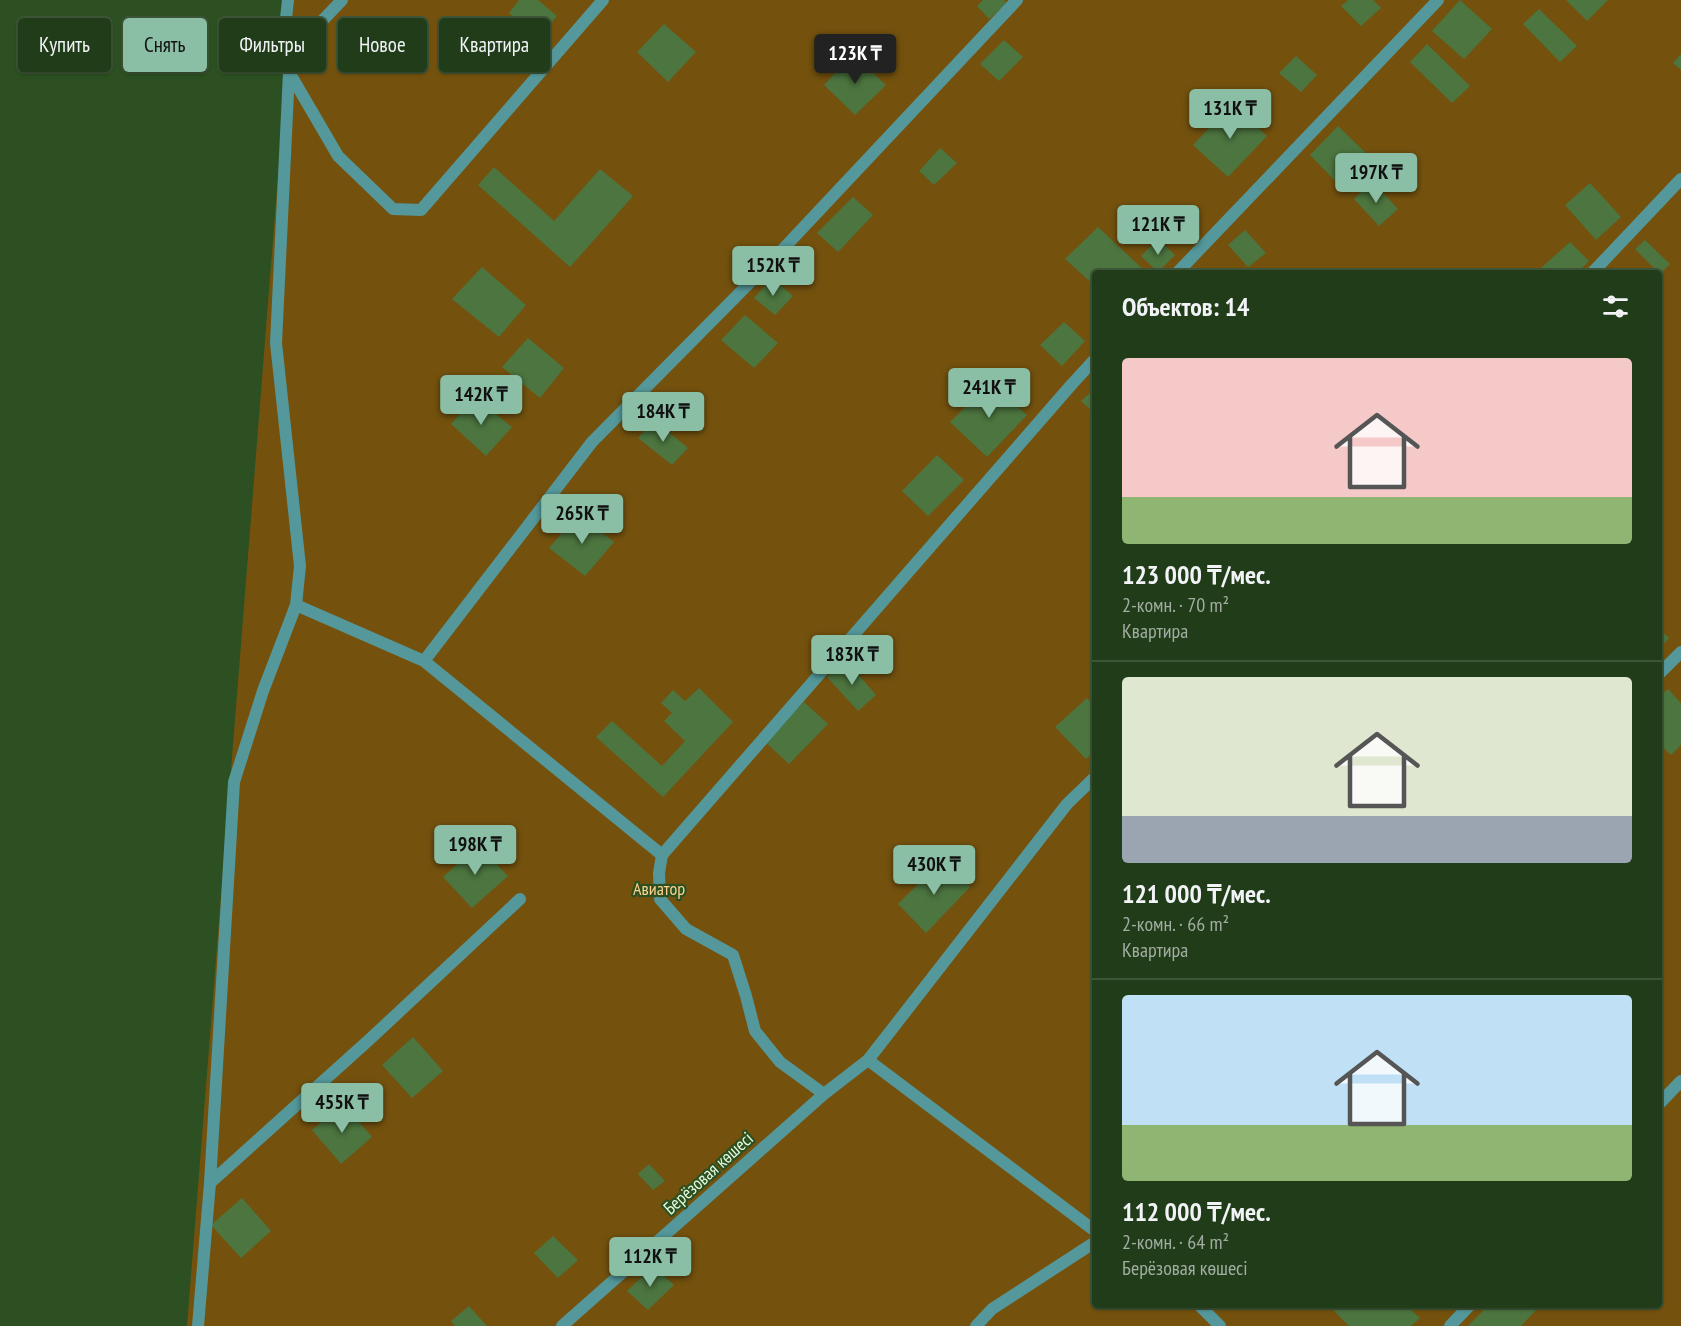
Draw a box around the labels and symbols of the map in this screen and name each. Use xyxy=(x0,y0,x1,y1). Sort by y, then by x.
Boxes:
pin: 123K ₸ xyxy=(806,34,904,85)
pin: 131K ₸ xyxy=(1181,89,1279,140)
pin: 197K ₸ xyxy=(1327,153,1425,204)
pin: 121K ₸ xyxy=(1109,205,1207,256)
pin: 152K ₸ xyxy=(724,246,822,297)
pin: 241K ₸ xyxy=(940,368,1038,419)
pin: 142K ₸ xyxy=(432,375,530,426)
pin: 184K ₸ xyxy=(614,392,712,443)
pin: 265K ₸ xyxy=(533,494,631,545)
pin: 183K ₸ xyxy=(803,635,901,686)
pin: 198K ₸ xyxy=(426,825,524,876)
pin: 430K ₸ xyxy=(885,845,983,896)
park label: Авиатор xyxy=(633,877,685,900)
pin: 455K ₸ xyxy=(293,1083,391,1134)
street label: Берёзовая көшесі xyxy=(658,1127,758,1219)
pin: 112K ₸ xyxy=(601,1237,699,1288)

